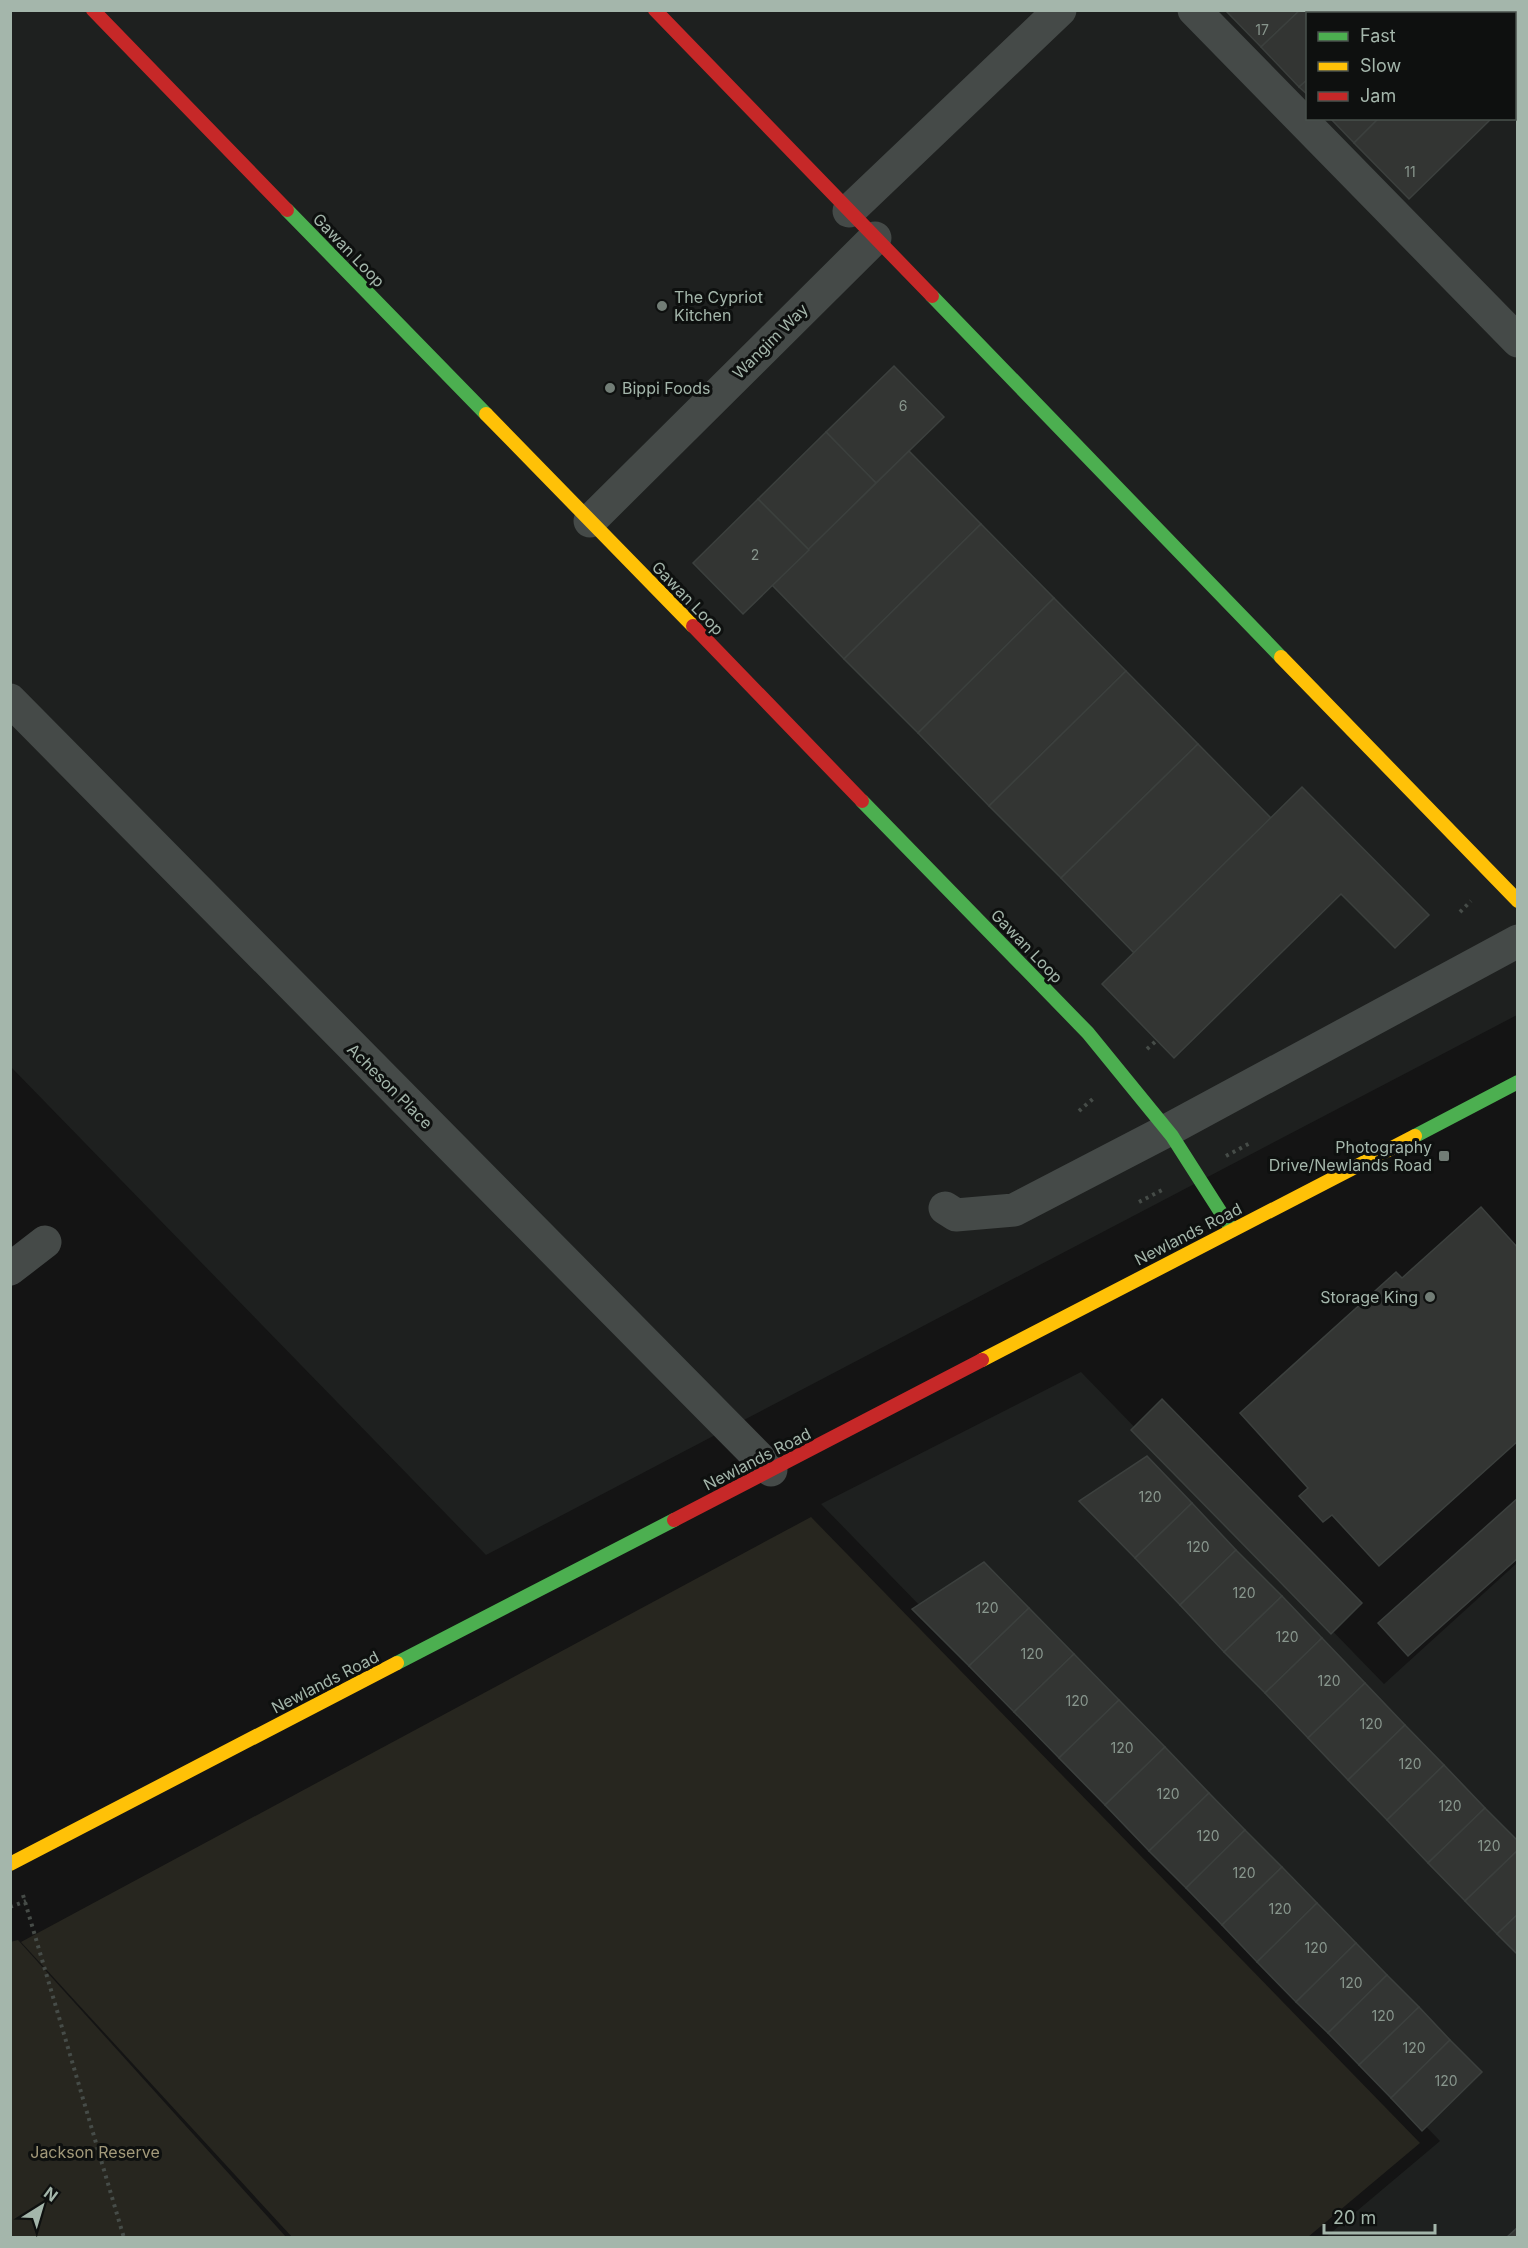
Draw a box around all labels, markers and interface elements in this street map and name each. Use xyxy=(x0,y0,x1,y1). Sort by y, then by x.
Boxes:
legend xyxy=(1306,12,1516,120)
house number: 17 xyxy=(1255,21,1269,38)
text: Fast xyxy=(1360,25,1396,46)
text: Slow xyxy=(1360,55,1401,76)
text: Jam xyxy=(1360,85,1396,106)
house number: 11 xyxy=(1404,163,1416,180)
street label: Gawan Loop xyxy=(309,209,389,291)
place label: The Cypriot Kitchen xyxy=(674,287,763,325)
marker: The Cypriot Kitchen xyxy=(655,299,669,313)
street label: Wangim Way xyxy=(728,299,812,383)
place label: Bippi Foods xyxy=(622,378,711,398)
marker: Bippi Foods xyxy=(603,381,617,395)
house number: 6 xyxy=(899,397,907,414)
house number: 2 xyxy=(751,546,759,563)
street label: Gawan Loop xyxy=(648,557,728,639)
street label: Gawan Loop xyxy=(987,905,1067,987)
street label: Acheson Place xyxy=(343,1039,437,1133)
place label: Photography Drive/Newlands Road xyxy=(1269,1137,1432,1175)
marker: Photography Drive/Newlands Road xyxy=(1437,1149,1451,1163)
street label: Newlands Road xyxy=(1131,1198,1245,1270)
place label: Storage King xyxy=(1320,1287,1418,1307)
marker: Storage King xyxy=(1423,1290,1437,1304)
street label: Newlands Road xyxy=(700,1423,814,1495)
house number: 120 xyxy=(1138,1488,1162,1505)
house number: 120 xyxy=(1186,1538,1210,1555)
house number: 120 xyxy=(1232,1584,1256,1601)
house number: 120 xyxy=(975,1599,999,1616)
house number: 120 xyxy=(1275,1628,1299,1645)
house number: 120 xyxy=(1020,1645,1044,1662)
street label: Newlands Road xyxy=(268,1646,382,1718)
house number: 120 xyxy=(1317,1672,1341,1689)
house number: 120 xyxy=(1065,1692,1089,1709)
house number: 120 xyxy=(1359,1715,1383,1732)
house number: 120 xyxy=(1110,1739,1134,1756)
house number: 120 xyxy=(1398,1755,1422,1772)
house number: 120 xyxy=(1156,1785,1180,1802)
house number: 120 xyxy=(1438,1797,1462,1814)
house number: 120 xyxy=(1196,1827,1220,1844)
house number: 120 xyxy=(1477,1837,1501,1854)
house number: 120 xyxy=(1232,1864,1256,1881)
house number: 120 xyxy=(1268,1900,1292,1917)
house number: 120 xyxy=(1304,1939,1328,1956)
house number: 120 xyxy=(1339,1974,1363,1991)
house number: 120 xyxy=(1371,2007,1395,2024)
house number: 120 xyxy=(1402,2039,1426,2056)
house number: 120 xyxy=(1434,2072,1458,2089)
park label: Jackson Reserve xyxy=(30,2142,160,2162)
north arrow xyxy=(12,2176,72,2236)
text: N xyxy=(40,2182,62,2206)
scale bar xyxy=(1324,2197,1435,2235)
text: 20 m xyxy=(1333,2207,1376,2228)

